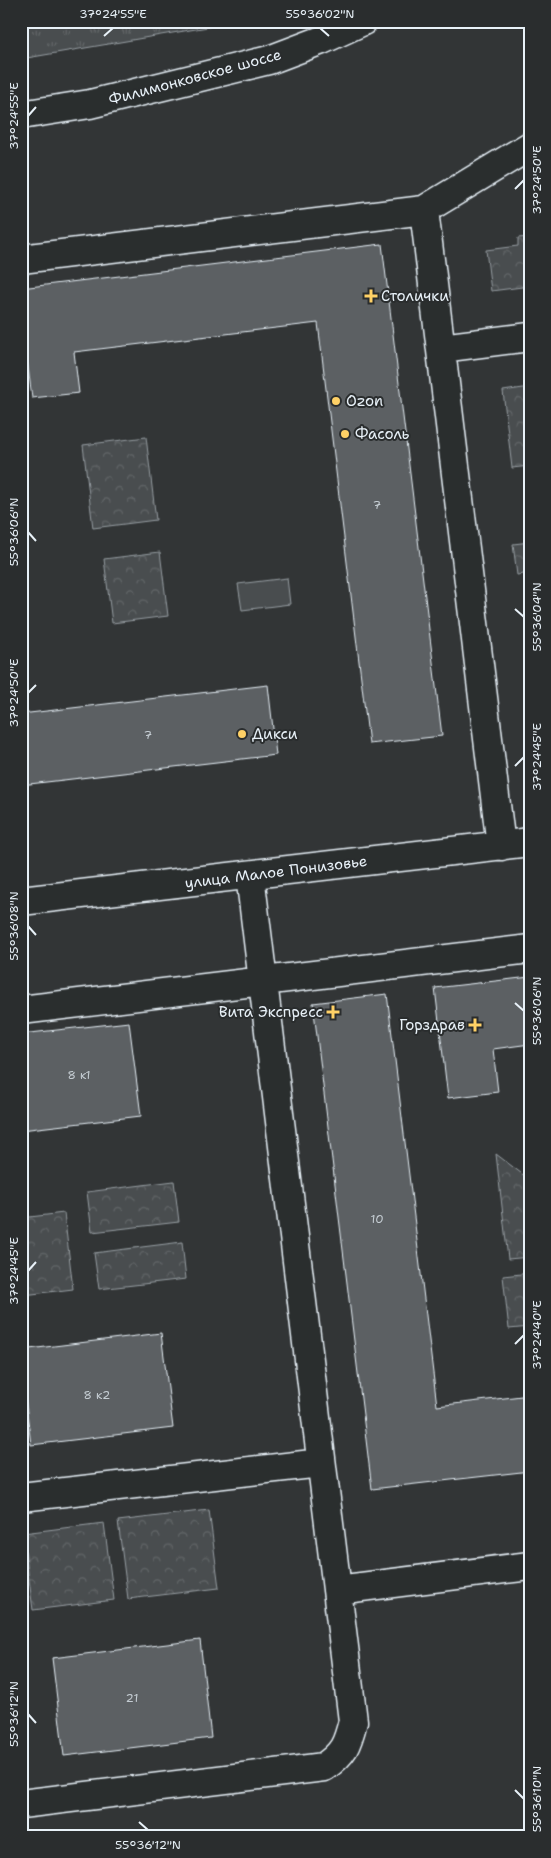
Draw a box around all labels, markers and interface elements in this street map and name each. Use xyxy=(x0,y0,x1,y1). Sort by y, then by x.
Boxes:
text: 37°24'55"E xyxy=(79,6,147,22)
text: 55°36'02"N xyxy=(286,6,354,22)
street label: Филимонковское шоссе xyxy=(106,44,284,110)
text: 37°24'55"E xyxy=(6,82,22,150)
text: 37°24'50"E xyxy=(529,146,545,214)
place label: Столички xyxy=(381,286,449,306)
marker: Столички xyxy=(365,290,377,302)
place label: Ozon xyxy=(346,391,383,411)
marker: Ozon xyxy=(330,395,342,407)
place label: Фасоль xyxy=(355,424,410,444)
marker: Фасоль xyxy=(339,428,351,440)
house number: 7 xyxy=(373,497,381,513)
text: 55°36'06"N xyxy=(6,498,22,566)
text: 55°36'04"N xyxy=(529,582,545,652)
text: 37°24'50"E xyxy=(6,659,22,727)
text: 37°24'45"E xyxy=(529,723,545,791)
place label: Дикси xyxy=(252,724,298,744)
house number: 7 xyxy=(144,727,152,743)
marker: Дикси xyxy=(236,728,248,740)
street label: улица Малое Понизовье xyxy=(184,851,368,893)
text: 55°36'08"N xyxy=(6,891,22,961)
text: 55°36'06"N xyxy=(529,977,545,1045)
place label: Вита Экспресс xyxy=(219,1002,323,1022)
marker: Вита Экспресс xyxy=(327,1006,339,1018)
place label: Горздрав xyxy=(399,1015,465,1035)
marker: Горздрав xyxy=(469,1019,481,1031)
house number: 8 к1 xyxy=(67,1067,91,1083)
house number: 10 xyxy=(370,1211,384,1227)
text: 37°24'45"E xyxy=(6,1237,22,1305)
text: 37°24'40"E xyxy=(529,1300,545,1370)
house number: 8 к2 xyxy=(84,1387,110,1403)
text: 55°36'12"N xyxy=(6,1681,22,1747)
house number: 21 xyxy=(126,1690,138,1706)
text: 55°36'10"N xyxy=(529,1766,545,1832)
text: 55°36'12"N xyxy=(115,1837,181,1853)

